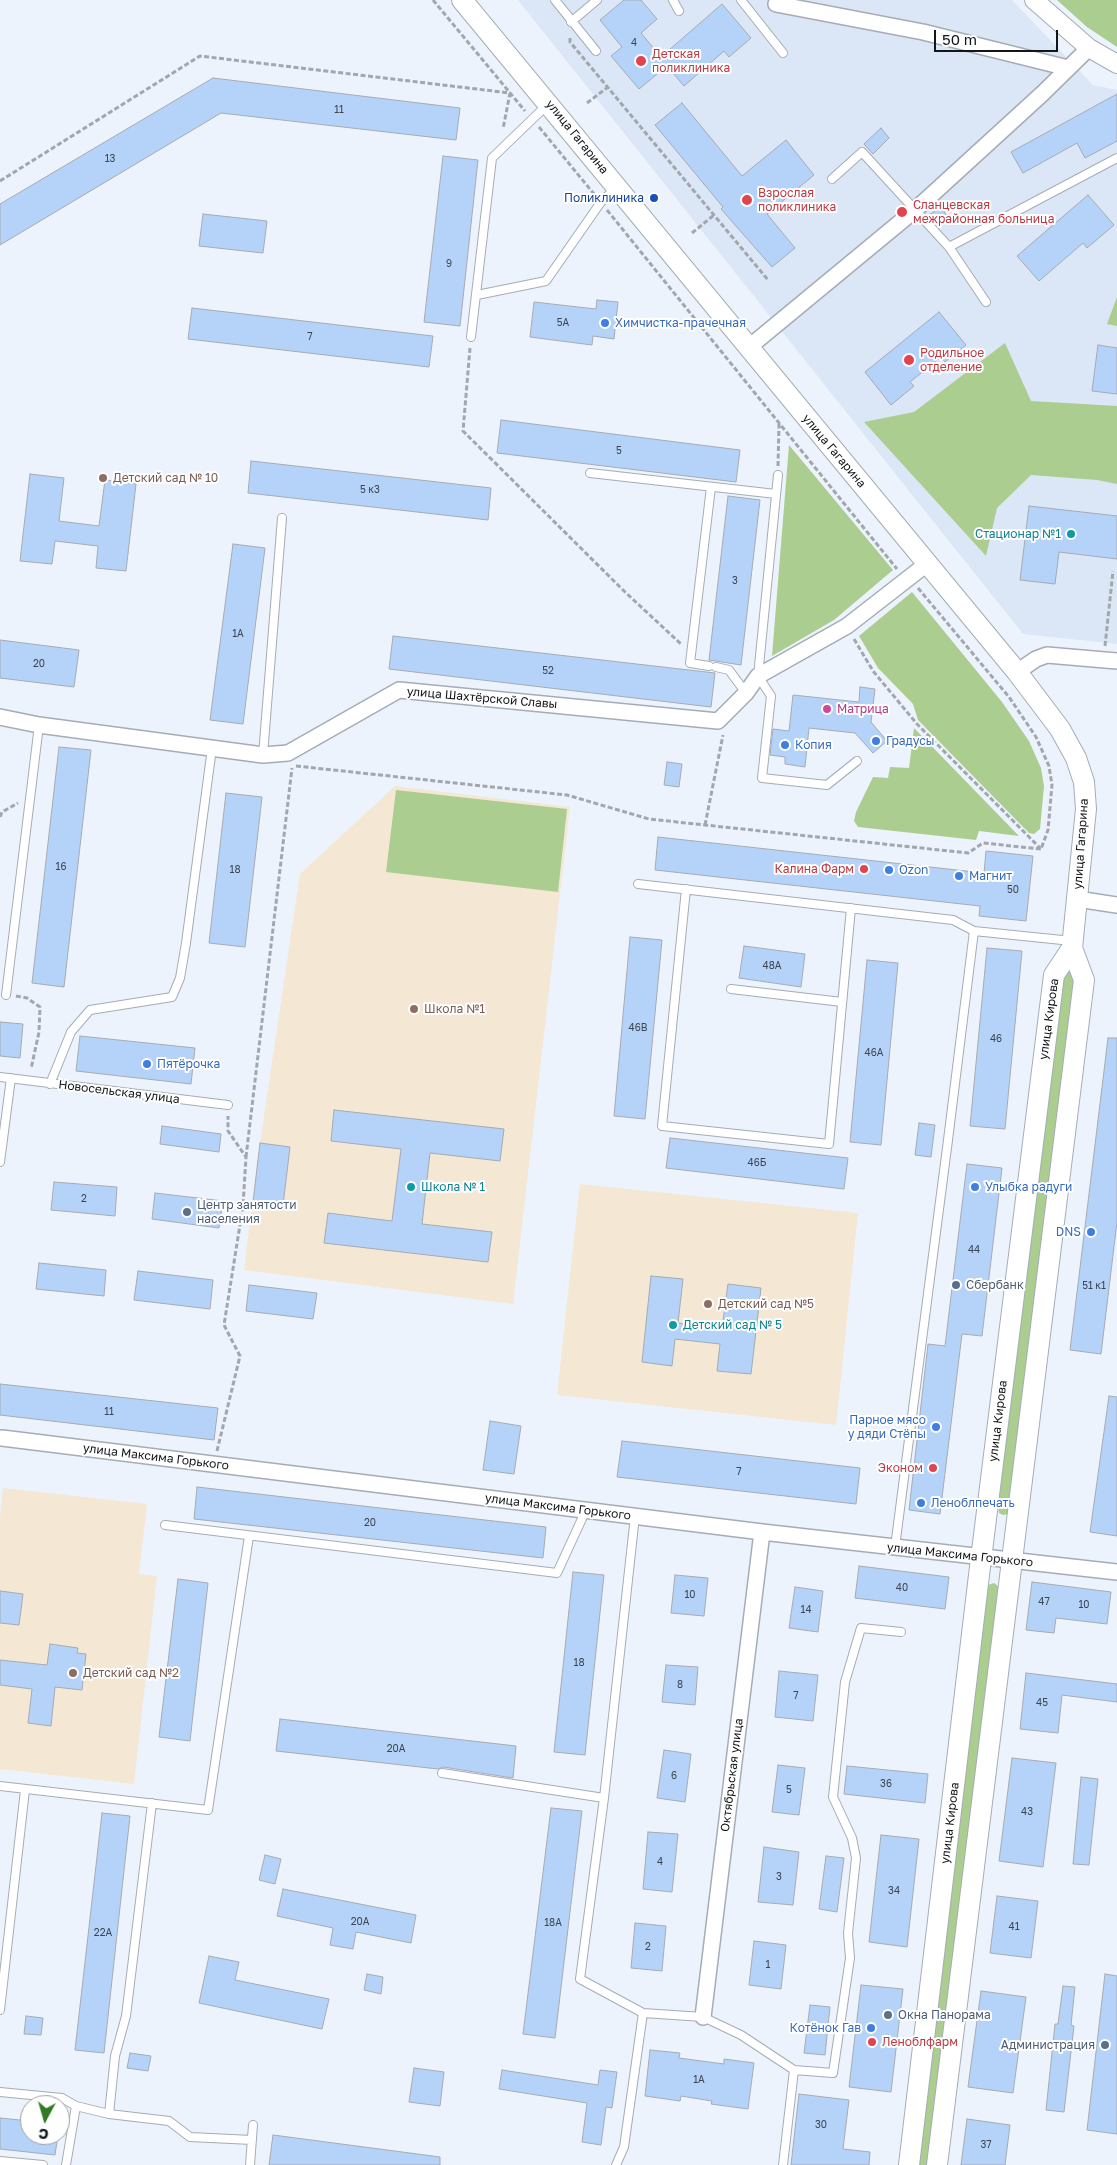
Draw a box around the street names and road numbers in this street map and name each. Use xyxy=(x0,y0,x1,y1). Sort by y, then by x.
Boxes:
street label: улица Гагарина xyxy=(543,97,611,177)
street label: улица Гагарина xyxy=(799,411,869,491)
street label: улица Шахтёрской Славы xyxy=(406,684,558,712)
street label: улица Гагарина xyxy=(1071,798,1091,890)
street label: улица Кирова xyxy=(1036,977,1062,1061)
street label: Новосельская улица xyxy=(57,1077,181,1107)
street label: улица Кирова xyxy=(986,1379,1010,1463)
street label: улица Максима Горького xyxy=(82,1441,230,1473)
street label: улица Максима Горького xyxy=(484,1491,632,1523)
street label: улица Максима Горького xyxy=(886,1540,1034,1570)
street label: Октябрьская улица xyxy=(718,1717,746,1833)
street label: улица Кирова xyxy=(938,1781,962,1865)

